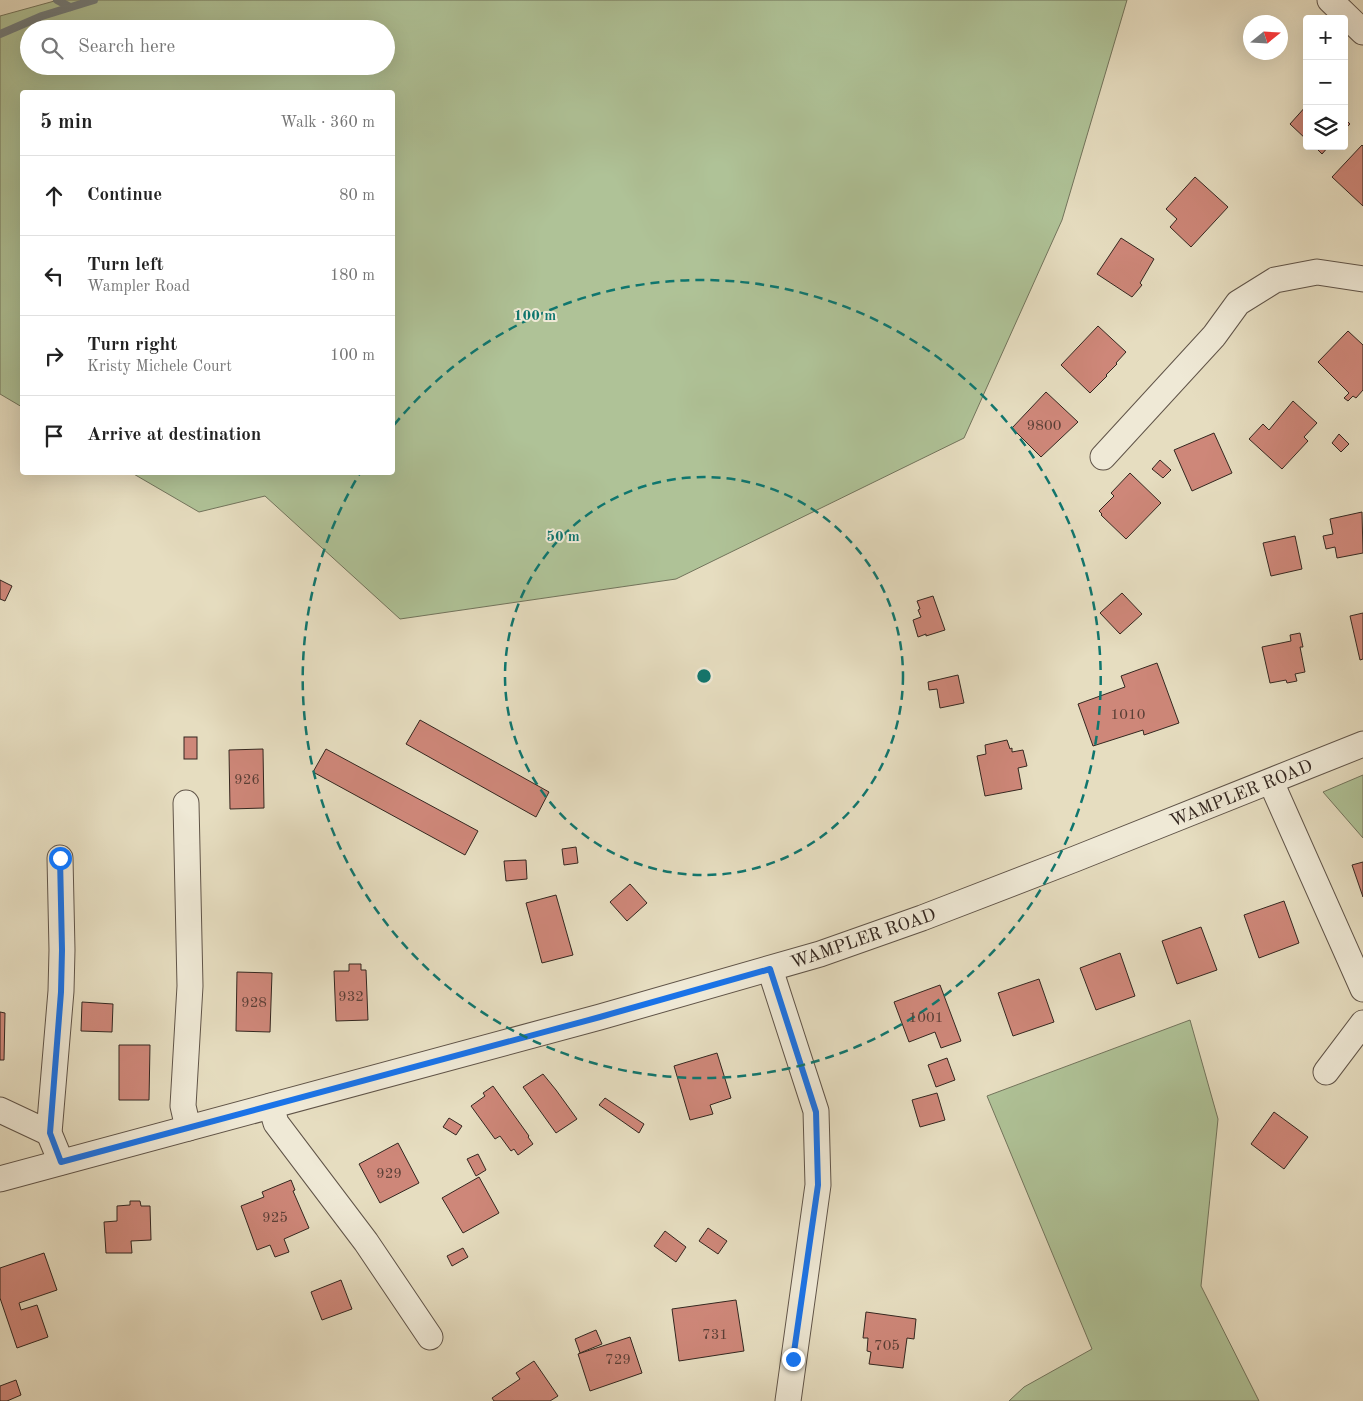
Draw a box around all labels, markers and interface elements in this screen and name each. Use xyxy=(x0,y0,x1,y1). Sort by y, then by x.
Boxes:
north arrow xyxy=(1243,15,1288,60)
map controls xyxy=(1303,15,1348,150)
button: + xyxy=(1303,15,1348,60)
search box xyxy=(20,20,395,75)
icon: search xyxy=(38,34,66,62)
text: Search here xyxy=(78,38,175,57)
button: − xyxy=(1303,60,1348,105)
button: layers xyxy=(1303,105,1348,150)
text: 5 min xyxy=(40,112,93,133)
text: Walk · 360 m xyxy=(280,115,375,131)
icon: ahead xyxy=(40,182,68,210)
text: Continue xyxy=(87,186,162,205)
text: 80 m xyxy=(339,188,375,204)
text: Turn left xyxy=(87,256,164,275)
icon: left xyxy=(40,262,68,290)
text: 180 m xyxy=(330,268,375,284)
text: Wampler Road xyxy=(87,279,190,295)
text: 100 m xyxy=(514,309,556,324)
text: Turn right xyxy=(87,336,177,355)
icon: right xyxy=(40,342,68,370)
text: 100 m xyxy=(330,348,375,364)
text: Kristy Michele Court xyxy=(87,359,232,375)
house number: 9800 xyxy=(1027,419,1061,434)
icon: arrive xyxy=(40,422,68,450)
text: Arrive at destination xyxy=(87,426,261,445)
text: 50 m xyxy=(546,530,580,545)
centre of rings xyxy=(695,667,713,685)
house number: 1010 xyxy=(1111,708,1145,723)
street label: WAMPLER ROAD xyxy=(1167,757,1315,831)
house number: 926 xyxy=(234,773,260,788)
route start xyxy=(49,847,72,870)
street label: WAMPLER ROAD xyxy=(788,906,938,972)
house number: 932 xyxy=(338,990,364,1005)
house number: 928 xyxy=(241,996,267,1011)
house number: 1001 xyxy=(909,1011,943,1026)
house number: 929 xyxy=(376,1167,402,1182)
house number: 925 xyxy=(262,1211,288,1226)
house number: 731 xyxy=(702,1328,728,1343)
house number: 705 xyxy=(874,1339,900,1354)
route end xyxy=(782,1348,805,1371)
house number: 729 xyxy=(605,1353,631,1368)

